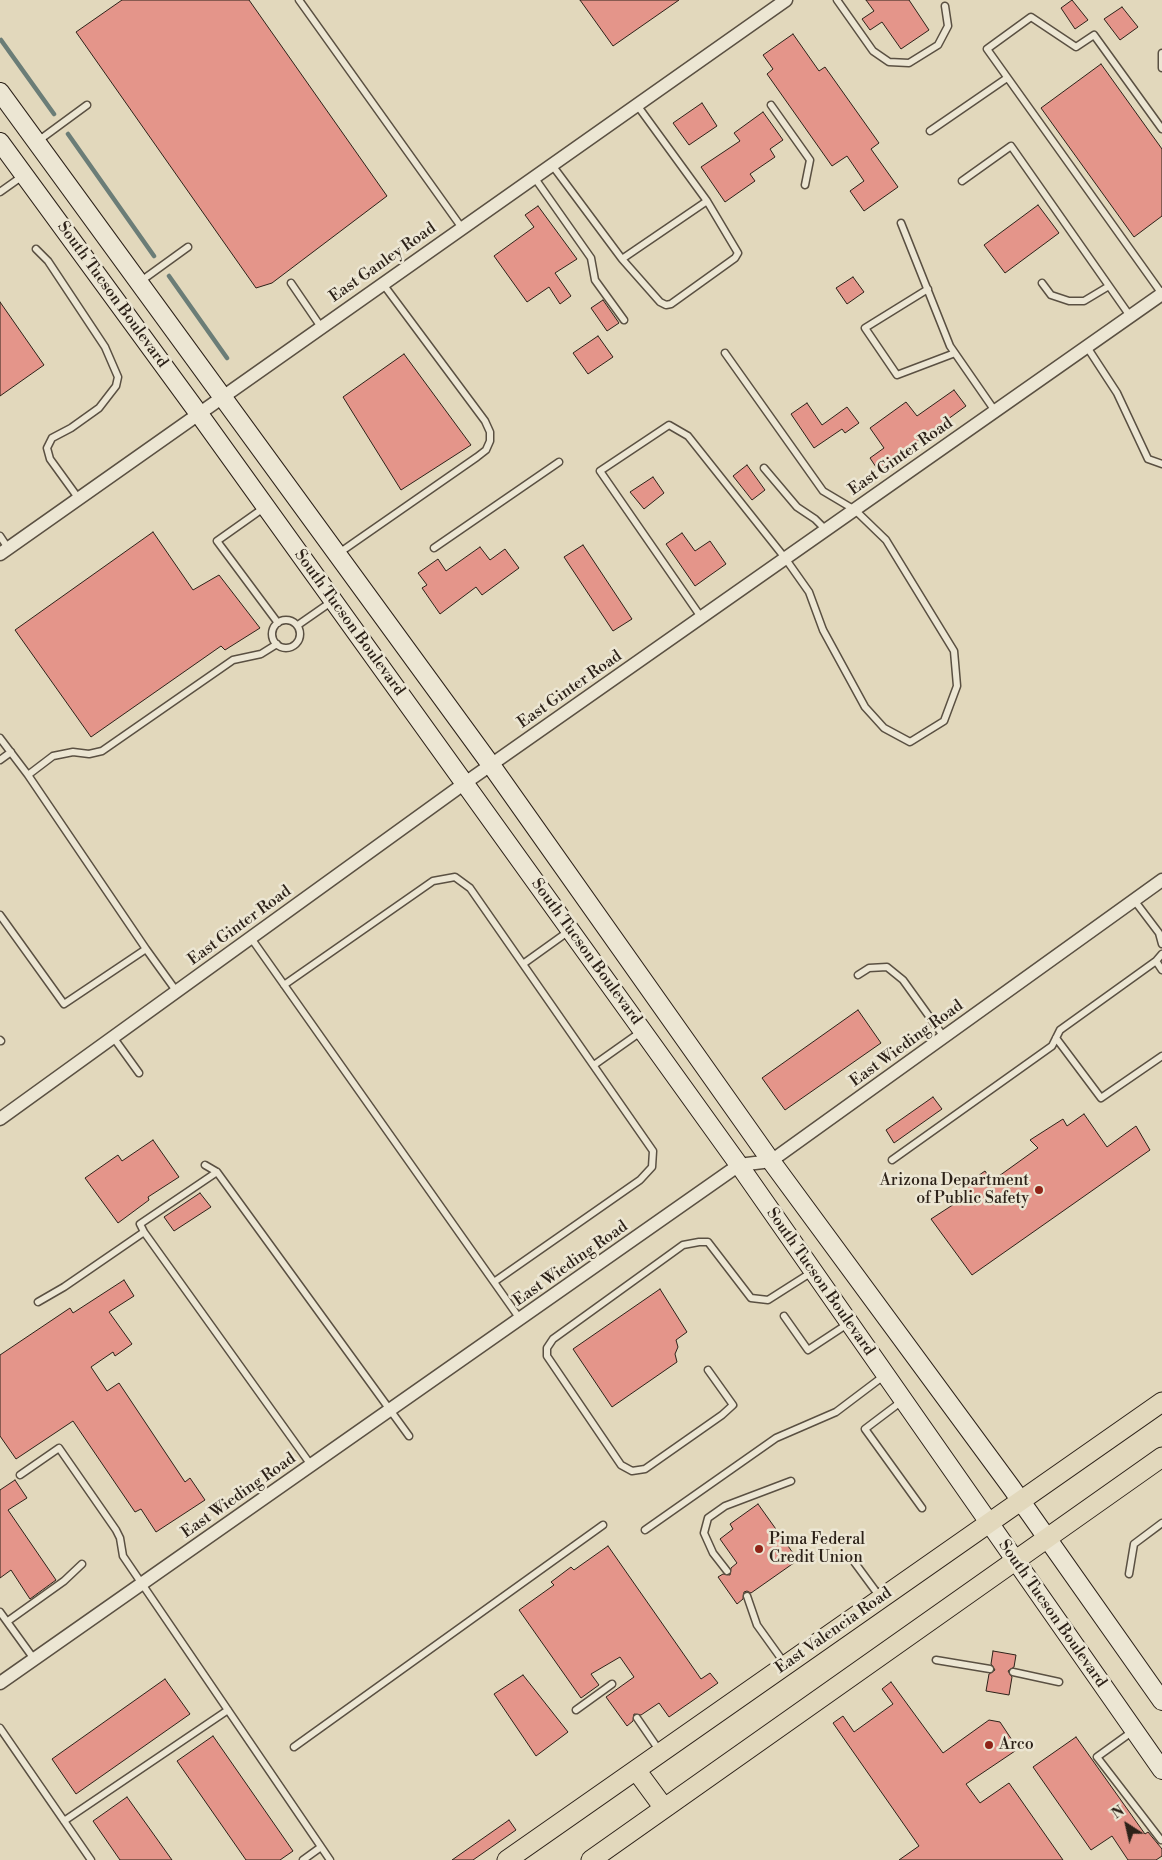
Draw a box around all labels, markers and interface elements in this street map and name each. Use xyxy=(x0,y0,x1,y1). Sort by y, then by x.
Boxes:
street label: South Tucson Boulevard xyxy=(53,218,171,372)
street label: East Ganley Road xyxy=(326,219,440,307)
street label: East Ginter Road xyxy=(845,414,957,500)
street label: South Tucson Boulevard xyxy=(290,546,408,700)
street label: East Ginter Road xyxy=(514,647,626,733)
street label: South Tucson Boulevard xyxy=(527,875,645,1029)
street label: East Ginter Road xyxy=(185,882,295,970)
street label: East Wieding Road xyxy=(847,997,967,1091)
place label: Arizona Department of Public Safety xyxy=(880,1171,1029,1209)
marker: Arizona Department of Public Safety xyxy=(1033,1184,1045,1196)
street label: South Tucson Boulevard xyxy=(762,1204,878,1360)
street label: East Wieding Road xyxy=(510,1217,632,1311)
street label: East Wieding Road xyxy=(178,1449,300,1543)
place label: Pima Federal Credit Union xyxy=(769,1530,865,1568)
street label: South Tucson Boulevard xyxy=(994,1536,1110,1692)
marker: Pima Federal Credit Union xyxy=(753,1543,765,1555)
street label: East Valencia Road xyxy=(772,1584,896,1678)
place label: Arco xyxy=(999,1735,1034,1755)
marker: Arco xyxy=(983,1739,995,1751)
north arrow xyxy=(1102,1800,1152,1850)
text: N xyxy=(1109,1802,1128,1823)

